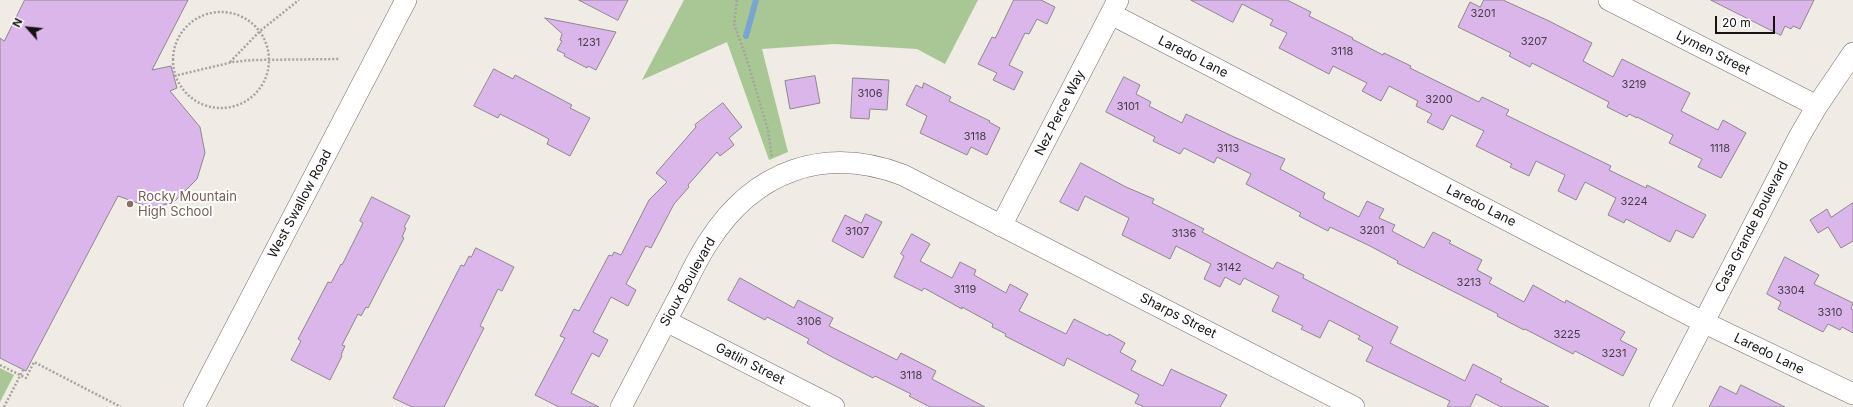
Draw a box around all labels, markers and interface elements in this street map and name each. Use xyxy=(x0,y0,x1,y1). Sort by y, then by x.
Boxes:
house number: 3201 xyxy=(1471,7,1495,21)
north arrow xyxy=(8,8,48,48)
scale bar xyxy=(1717,8,1777,34)
text: 20 m xyxy=(1722,15,1751,30)
text: N xyxy=(9,16,25,29)
street label: Lymen Street xyxy=(1673,28,1753,78)
street label: Laredo Lane xyxy=(1155,33,1231,81)
house number: 3207 xyxy=(1521,35,1547,49)
house number: 1231 xyxy=(578,36,600,50)
house number: 3118 xyxy=(1331,45,1353,59)
street label: Nez Perce Way xyxy=(1032,68,1088,158)
house number: 3219 xyxy=(1622,78,1646,92)
house number: 3106 xyxy=(857,87,883,101)
house number: 3200 xyxy=(1425,93,1453,107)
house number: 3101 xyxy=(1117,100,1139,114)
house number: 3118 xyxy=(964,130,986,144)
house number: 3113 xyxy=(1217,142,1239,156)
house number: 1118 xyxy=(1710,142,1730,156)
street label: West Swallow Road xyxy=(265,147,335,261)
street label: Casa Grande Boulevard xyxy=(1712,159,1792,295)
street label: Laredo Lane xyxy=(1443,182,1519,230)
place label: Rocky Mountain High School xyxy=(138,189,237,220)
house number: 3224 xyxy=(1620,195,1648,209)
marker: Rocky Mountain High School xyxy=(125,199,135,209)
house number: 3201 xyxy=(1360,224,1384,238)
house number: 3107 xyxy=(845,225,869,239)
house number: 3136 xyxy=(1172,227,1196,241)
street label: Sioux Boulevard xyxy=(657,235,719,329)
house number: 3142 xyxy=(1216,261,1242,275)
house number: 3213 xyxy=(1457,276,1481,290)
house number: 3119 xyxy=(954,283,976,297)
house number: 3304 xyxy=(1777,284,1805,298)
street label: Sharps Street xyxy=(1137,290,1219,342)
house number: 3310 xyxy=(1817,306,1843,320)
house number: 3106 xyxy=(796,315,822,329)
house number: 3225 xyxy=(1554,328,1580,342)
street label: Laredo Lane xyxy=(1731,330,1807,378)
street label: Gatlin Street xyxy=(713,340,787,388)
house number: 3231 xyxy=(1602,347,1626,361)
house number: 3118 xyxy=(900,369,922,383)

